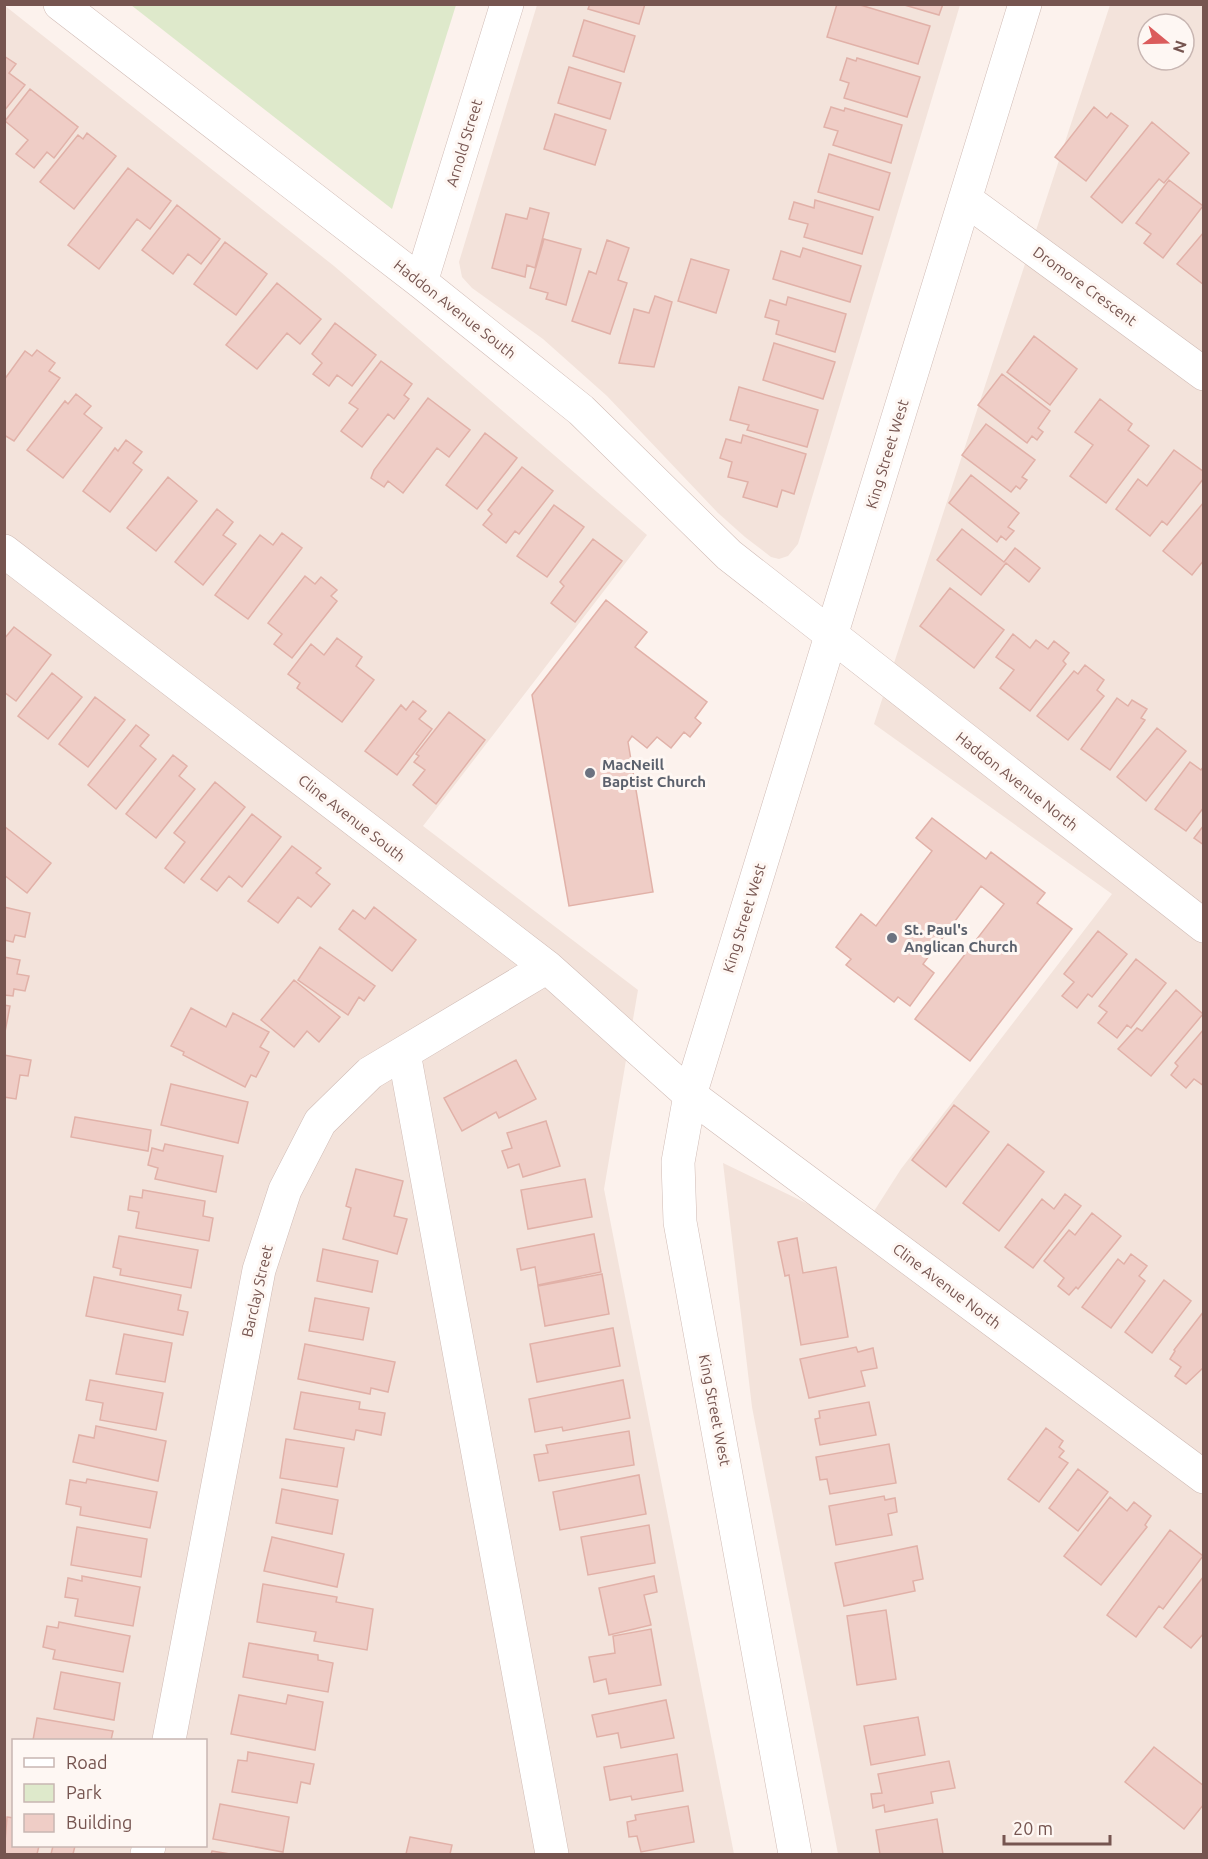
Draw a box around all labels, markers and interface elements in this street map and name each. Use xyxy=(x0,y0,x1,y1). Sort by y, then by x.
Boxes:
north arrow xyxy=(1136,12,1196,72)
text: N xyxy=(1170,38,1191,55)
street label: Arnold Street xyxy=(443,97,485,189)
street label: Dromore Crescent xyxy=(1030,243,1140,329)
street label: Haddon Avenue South xyxy=(391,256,519,362)
street label: King Street West xyxy=(862,397,912,511)
street label: Haddon Avenue North xyxy=(953,728,1081,834)
place label: MacNeill Baptist Church xyxy=(602,756,706,790)
marker: MacNeill Baptist Church xyxy=(583,766,597,780)
street label: Cline Avenue South xyxy=(295,771,409,865)
street label: King Street West xyxy=(719,861,769,975)
place label: St. Paul's Anglican Church xyxy=(904,921,1018,955)
marker: St. Paul's Anglican Church xyxy=(885,931,899,945)
street label: Cline Avenue North xyxy=(890,1240,1004,1332)
street label: Barclay Street xyxy=(238,1243,276,1339)
street label: King Street West xyxy=(696,1353,734,1467)
legend xyxy=(12,1739,207,1847)
text: Road xyxy=(66,1752,108,1772)
text: Park xyxy=(66,1782,102,1802)
scale bar xyxy=(1004,1808,1110,1846)
text: Building xyxy=(66,1812,132,1832)
text: 20 m xyxy=(1013,1818,1053,1838)

